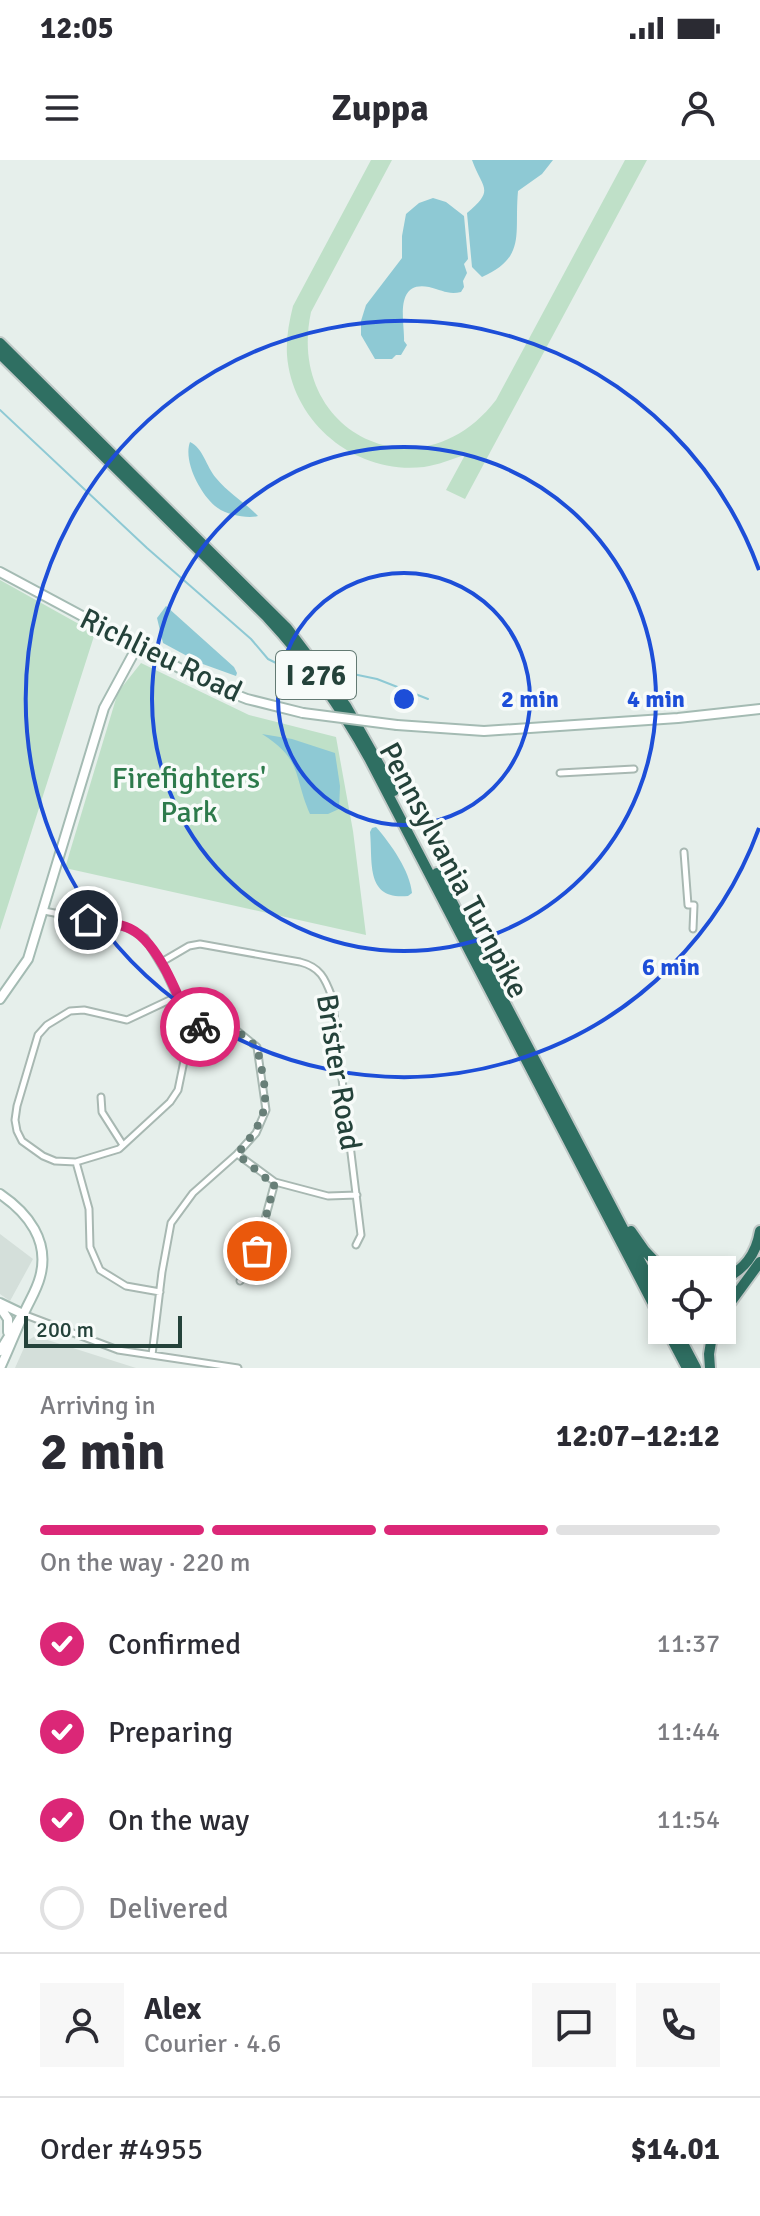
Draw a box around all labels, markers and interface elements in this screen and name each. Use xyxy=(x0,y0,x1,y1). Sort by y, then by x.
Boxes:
text: 12:05 xyxy=(40,10,114,47)
icon: menu xyxy=(40,86,84,130)
text: Zuppa xyxy=(331,86,429,131)
icon: person xyxy=(676,86,720,130)
street label: Richlieu Road xyxy=(74,600,248,711)
road number: I 276 xyxy=(276,651,356,699)
text: 2 min xyxy=(501,684,559,714)
text: 4 min xyxy=(627,684,685,714)
centre of rings xyxy=(390,685,418,713)
street label: Pennsylvania Turnpike xyxy=(370,736,537,1004)
park label: Firefighters' Park xyxy=(112,760,266,831)
pin xyxy=(54,886,122,954)
icon: home xyxy=(66,898,110,942)
text: 6 min xyxy=(642,952,700,982)
courier xyxy=(160,987,240,1067)
street label: Brister Road xyxy=(308,991,369,1153)
icon: bike xyxy=(178,1005,222,1049)
pin xyxy=(223,1217,291,1285)
icon: bag xyxy=(235,1229,279,1273)
map controls xyxy=(648,1256,736,1344)
button: locate xyxy=(648,1256,736,1344)
scale bar xyxy=(24,1312,182,1348)
text: 200 m xyxy=(36,1316,94,1343)
text: Arriving in xyxy=(40,1390,156,1422)
text: 12:07–12:12 xyxy=(556,1418,720,1455)
text: 2 min xyxy=(40,1420,166,1484)
text: On the way · 220 m xyxy=(40,1547,250,1579)
icon: check xyxy=(40,1622,84,1666)
text: Confirmed xyxy=(108,1626,241,1663)
text: 11:37 xyxy=(657,1628,720,1660)
icon: check xyxy=(40,1710,84,1754)
text: Preparing xyxy=(108,1714,233,1751)
text: 11:44 xyxy=(657,1716,720,1748)
icon: check xyxy=(40,1798,84,1842)
text: On the way xyxy=(108,1802,249,1839)
text: 11:54 xyxy=(657,1804,720,1836)
text: Delivered xyxy=(108,1890,229,1927)
button: person xyxy=(40,1983,124,2067)
button: chat xyxy=(532,1983,616,2067)
button: phone xyxy=(636,1983,720,2067)
text: Alex xyxy=(144,1991,201,2028)
text: Courier · 4.6 xyxy=(144,2028,281,2060)
text: Order #4955 xyxy=(40,2131,203,2168)
text: $14.01 xyxy=(630,2131,720,2168)

